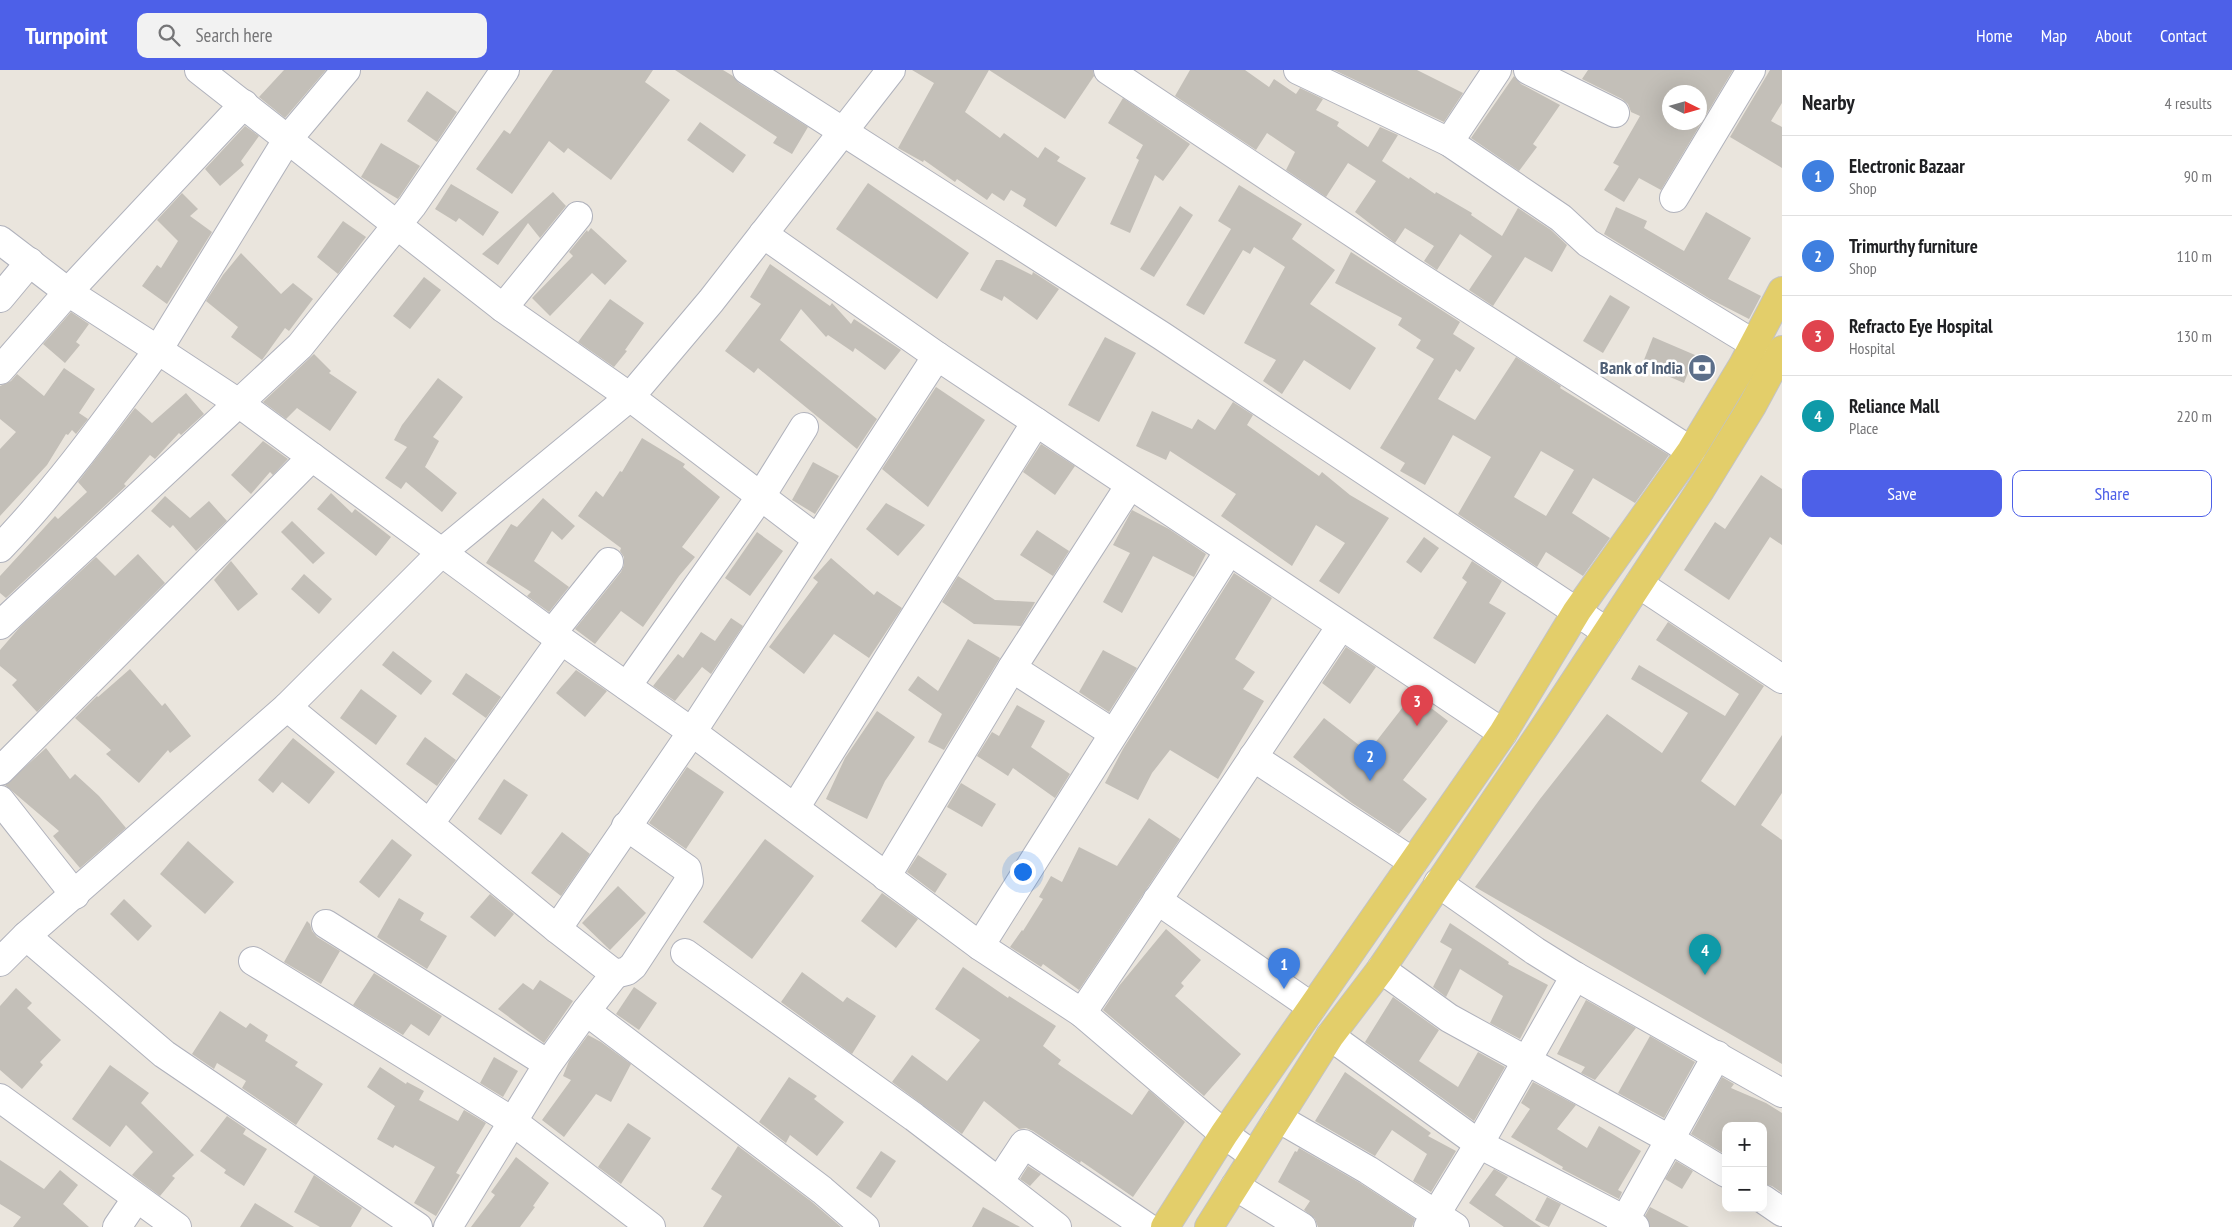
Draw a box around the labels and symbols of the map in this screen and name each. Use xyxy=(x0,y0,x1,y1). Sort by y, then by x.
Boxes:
north arrow xyxy=(1662,85,1707,130)
bank icon: Bank of India xyxy=(1687,353,1717,383)
place label: Bank of India xyxy=(1600,356,1683,379)
pin: 3 xyxy=(1401,685,1433,726)
pin: 2 xyxy=(1354,740,1386,781)
your location xyxy=(1010,859,1036,885)
pin: 4 xyxy=(1689,934,1721,975)
pin: 1 xyxy=(1268,948,1300,989)

